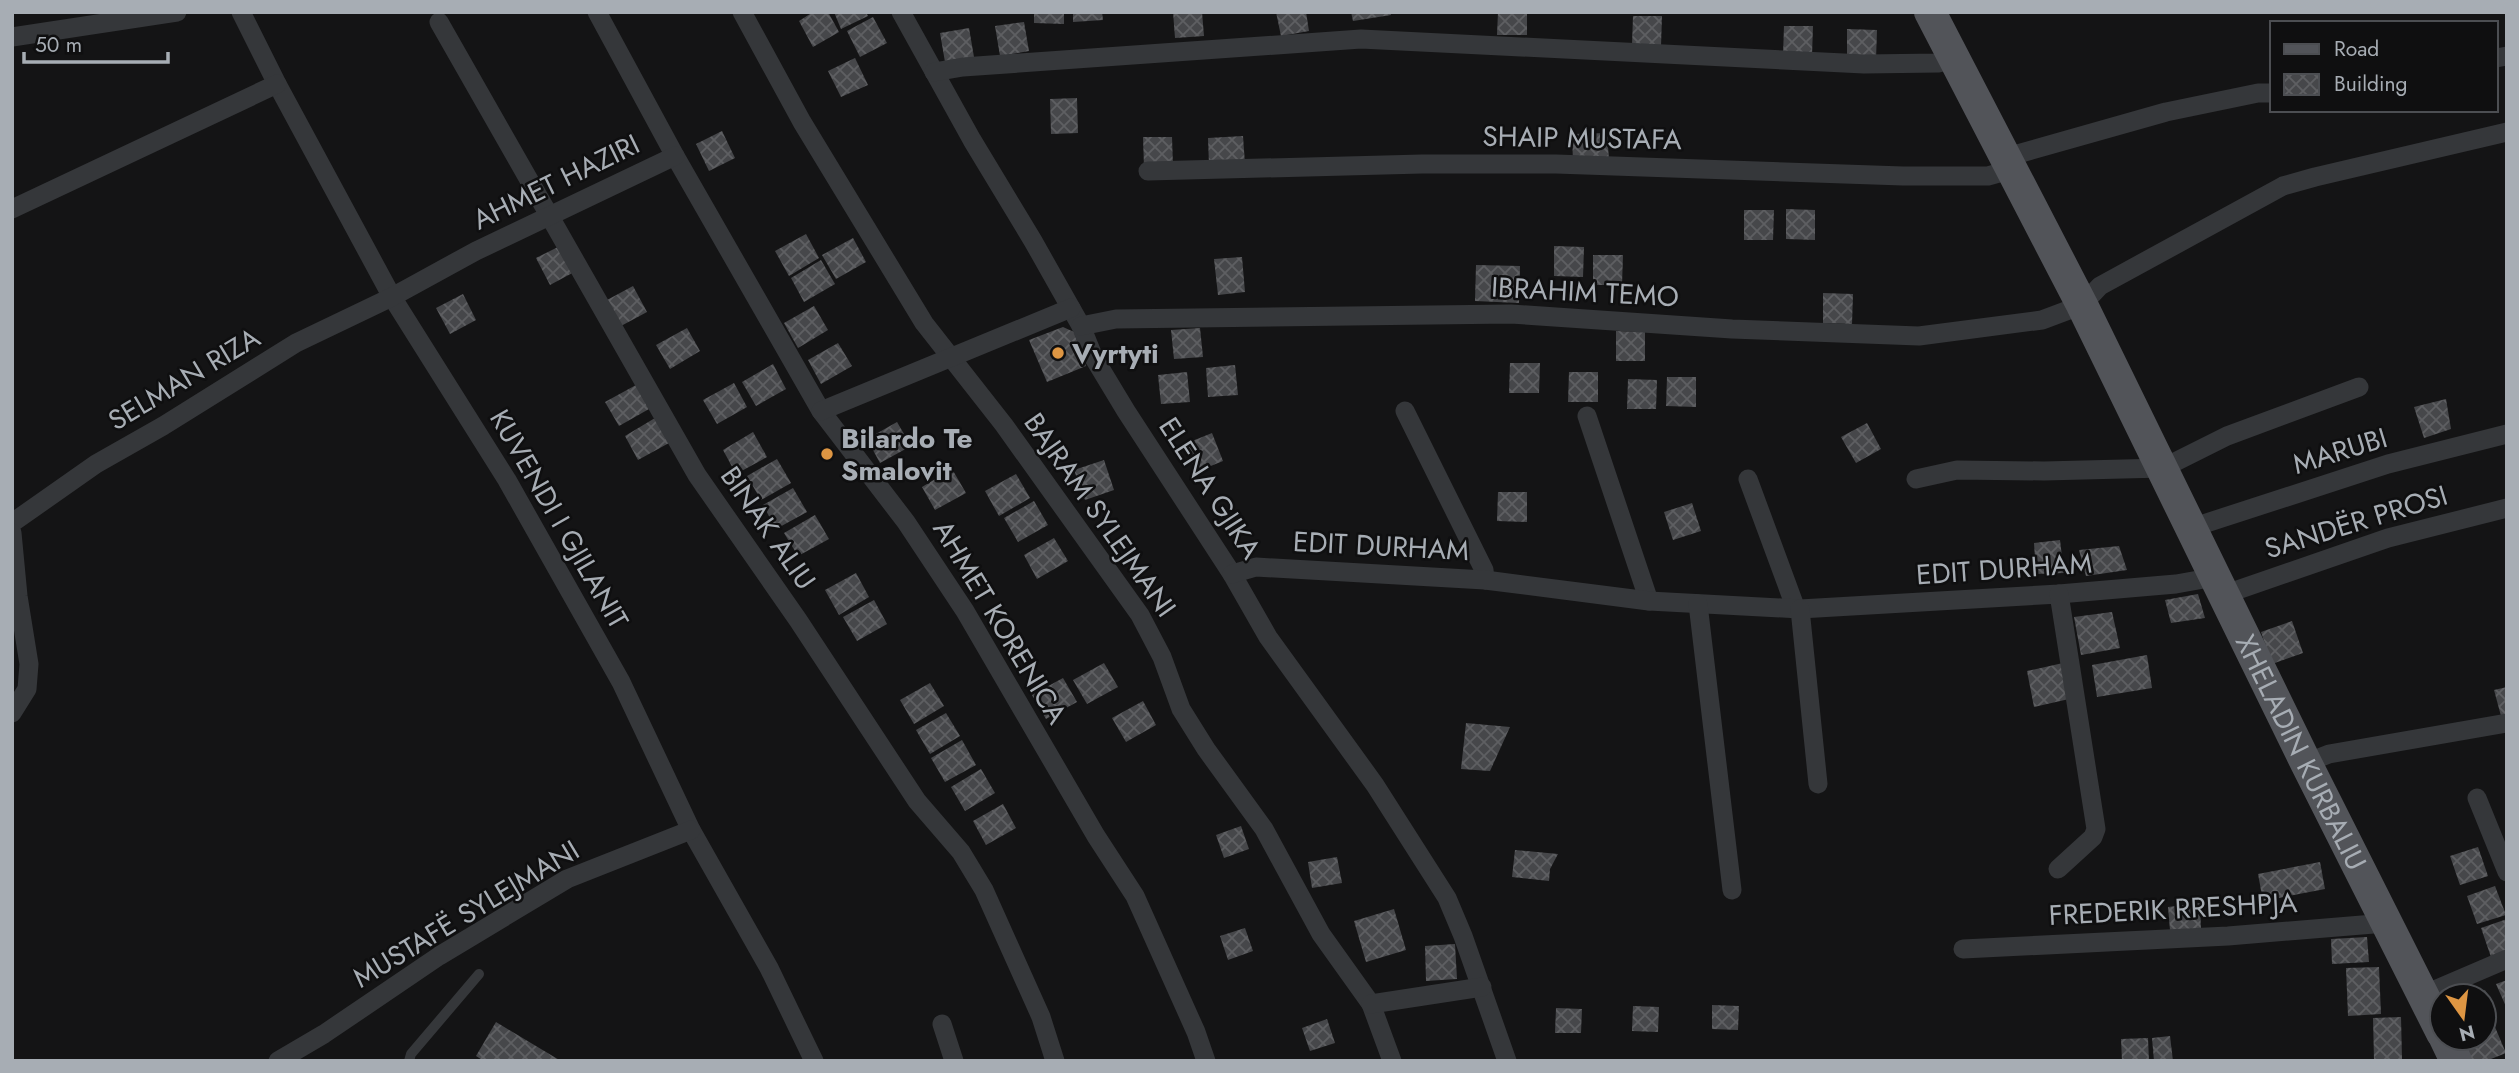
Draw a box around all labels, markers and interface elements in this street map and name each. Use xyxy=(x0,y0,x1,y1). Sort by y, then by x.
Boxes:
scale bar xyxy=(24,21,168,65)
legend xyxy=(2270,21,2498,112)
text: 50 m xyxy=(35,30,82,60)
text: Road xyxy=(2334,34,2379,64)
text: Building xyxy=(2334,69,2407,99)
street label: SHAIP MUSTAFA xyxy=(1482,116,1682,160)
street label: AHMET HAZIRI xyxy=(466,124,646,240)
street label: IBRAHIM TEMO xyxy=(1490,267,1680,317)
street label: SELMAN RIZA xyxy=(100,317,268,441)
place label: Vyrtyti xyxy=(1071,333,1159,374)
marker: Vyrtyti xyxy=(1050,345,1066,361)
street label: KUVENDI I GJILANIT xyxy=(479,402,639,636)
street label: BAJRAM SYLEJMANI xyxy=(1014,404,1186,626)
street label: ELENA GJIKA xyxy=(1149,409,1271,567)
street label: MARUBI xyxy=(2288,417,2392,485)
place label: Bilardo Te Smalovit xyxy=(841,418,973,491)
marker: Bilardo Te Smalovit xyxy=(819,446,835,462)
street label: BINAK ALIU xyxy=(710,458,826,598)
street label: SANDËR PROSI xyxy=(2259,475,2453,569)
street label: AHMET KORENICA xyxy=(923,512,1077,732)
street label: EDIT DURHAM xyxy=(1292,521,1470,571)
street label: EDIT DURHAM xyxy=(1915,542,2093,596)
street label: XHELADIN KURBALIU xyxy=(2226,627,2377,877)
street label: MUSTAFË SYLEJMANI xyxy=(345,830,587,998)
street label: FREDERIK RRESHPJA xyxy=(2048,882,2299,936)
north arrow xyxy=(2428,982,2498,1052)
text: N xyxy=(2456,1018,2478,1048)

